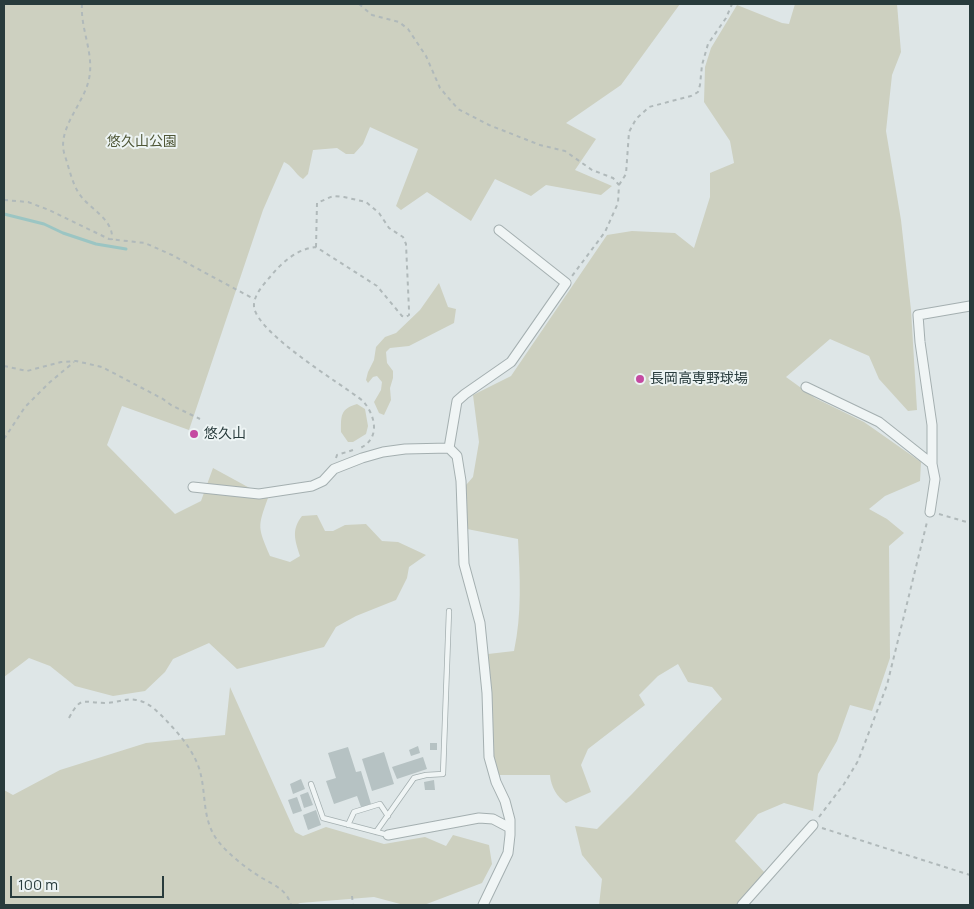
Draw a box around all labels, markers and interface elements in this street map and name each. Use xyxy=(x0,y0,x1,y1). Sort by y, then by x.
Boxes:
park label: 悠久山公園 xyxy=(107,134,177,150)
place label: 長岡高専野球場 xyxy=(650,371,748,387)
marker: 長岡高専野球場 xyxy=(634,373,646,385)
place label: 悠久山 xyxy=(204,426,246,442)
marker: 悠久山 xyxy=(188,428,200,440)
scale bar xyxy=(12,866,166,898)
text: 100 m xyxy=(18,874,58,895)

